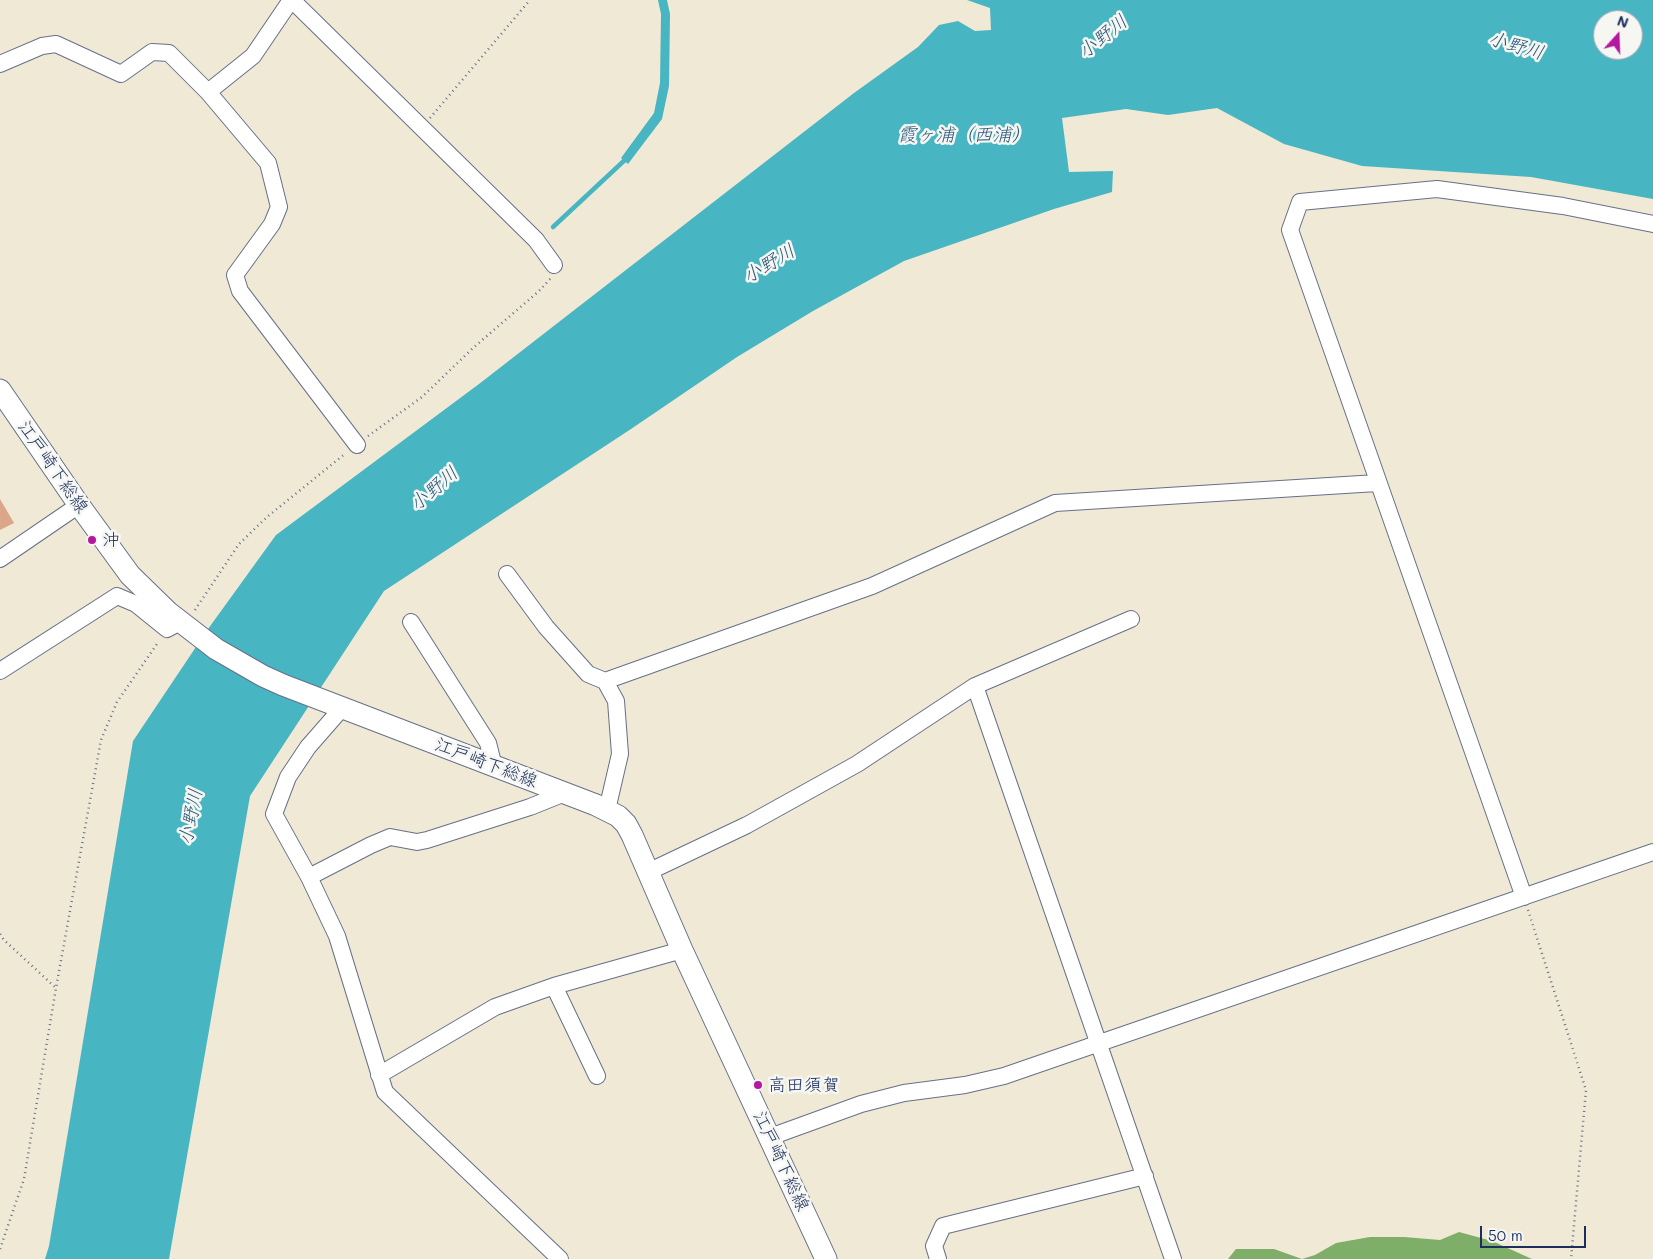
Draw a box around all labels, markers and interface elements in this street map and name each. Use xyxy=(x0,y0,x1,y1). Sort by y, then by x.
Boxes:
water label: 小野川 xyxy=(1074,10,1132,64)
north arrow xyxy=(1593,10,1643,60)
text: N xyxy=(1615,11,1631,32)
water label: 小野川 xyxy=(1485,27,1547,65)
water label: 霞ヶ浦（西浦） xyxy=(898,124,1030,146)
water label: 小野川 xyxy=(739,240,799,288)
street label: 江戸崎下総線 xyxy=(13,417,93,517)
water label: 小野川 xyxy=(405,462,463,516)
place label: 沖 xyxy=(102,529,120,551)
marker: 沖 xyxy=(86,534,98,546)
street label: 江戸崎下総線 xyxy=(432,734,540,792)
water label: 小野川 xyxy=(174,787,208,847)
place label: 高田須賀 xyxy=(768,1074,840,1096)
marker: 高田須賀 xyxy=(752,1079,764,1091)
street label: 江戸崎下総線 xyxy=(748,1107,814,1215)
scale bar xyxy=(1483,1216,1589,1248)
text: 50 m xyxy=(1488,1225,1523,1245)

